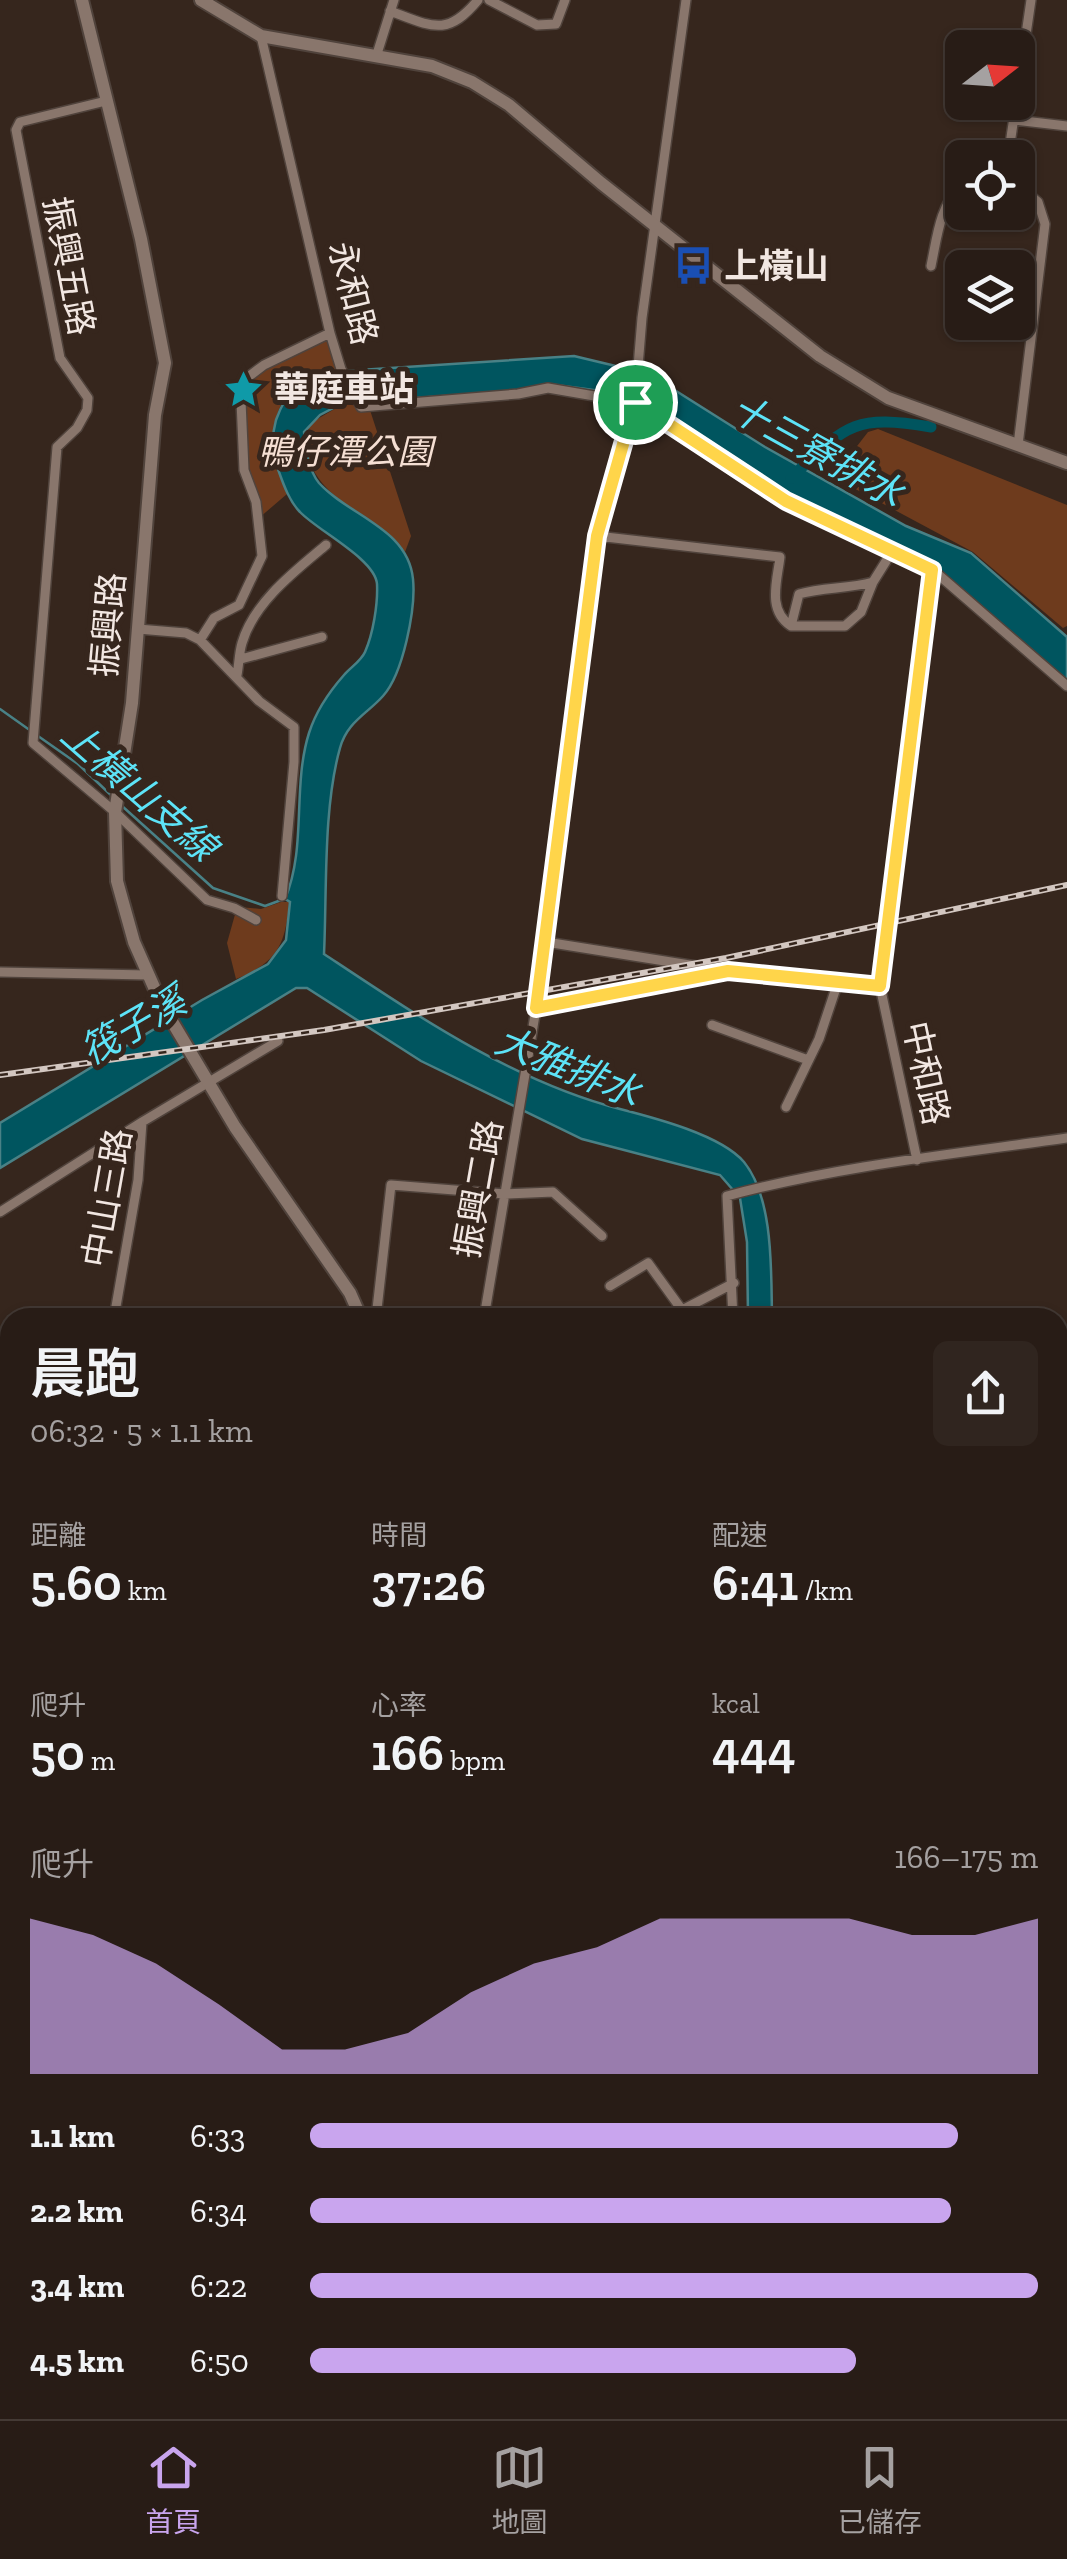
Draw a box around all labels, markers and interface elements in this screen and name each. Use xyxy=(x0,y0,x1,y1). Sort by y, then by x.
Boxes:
north arrow xyxy=(945,30,1035,120)
map controls xyxy=(945,30,1035,340)
button: locate xyxy=(945,140,1035,230)
street label: 振興五路 xyxy=(35,193,103,339)
street label: 永和路 xyxy=(320,237,386,349)
bus stop icon: 上橫山 xyxy=(673,245,715,287)
place label: 上橫山 xyxy=(724,245,829,287)
button: layers xyxy=(945,250,1035,340)
pin xyxy=(593,360,678,445)
place icon: 華庭車站 xyxy=(223,368,265,410)
place label: 華庭車站 xyxy=(274,368,414,410)
icon: arrive xyxy=(608,375,663,430)
water label: 十三寮排水 xyxy=(723,385,913,518)
park label: 鴨仔潭公園 xyxy=(257,431,437,473)
street label: 振興路 xyxy=(83,571,133,679)
water label: 上橫山支線 xyxy=(52,711,229,873)
water label: 筏子溪 xyxy=(72,975,198,1074)
water label: 大雅排水 xyxy=(489,1017,649,1118)
street label: 中和路 xyxy=(895,1017,957,1129)
street label: 振興二路 xyxy=(445,1116,511,1262)
street label: 中山三路 xyxy=(74,1125,140,1271)
text: 晨跑 xyxy=(30,1341,140,1407)
button: share xyxy=(933,1341,1038,1446)
text: 06:32 · 5 × 1.1 km xyxy=(30,1412,253,1450)
text: 距離 xyxy=(30,1519,86,1552)
text: 時間 xyxy=(371,1519,427,1552)
text: 配速 xyxy=(712,1519,768,1552)
text: 5.60 xyxy=(30,1553,122,1613)
text: 37:26 xyxy=(371,1553,486,1613)
text: 6:41 xyxy=(712,1553,798,1613)
text: km xyxy=(122,1574,167,1607)
text: /km xyxy=(798,1574,853,1607)
text: kcal xyxy=(712,1687,760,1720)
text: 爬升 xyxy=(30,1689,86,1722)
text: 心率 xyxy=(371,1689,427,1722)
text: 444 xyxy=(712,1720,796,1780)
text: 50 xyxy=(30,1723,85,1783)
text: 166 xyxy=(371,1723,444,1783)
text: m xyxy=(85,1744,115,1777)
text: bpm xyxy=(444,1744,505,1777)
text: 166–175 m xyxy=(894,1838,1038,1876)
text: 爬升 xyxy=(30,1845,94,1883)
text: 1.1 km xyxy=(30,2117,115,2155)
text: 6:33 xyxy=(190,2117,245,2155)
text: 2.2 km xyxy=(30,2192,123,2230)
text: 6:34 xyxy=(190,2192,247,2230)
text: 3.4 km xyxy=(30,2267,124,2305)
text: 6:22 xyxy=(190,2267,247,2305)
text: 4.5 km xyxy=(30,2342,124,2380)
text: 6:50 xyxy=(190,2342,249,2380)
tab: 首頁 xyxy=(145,2440,201,2540)
tab: 地圖 xyxy=(491,2440,548,2540)
tab: 已儲存 xyxy=(838,2440,922,2540)

